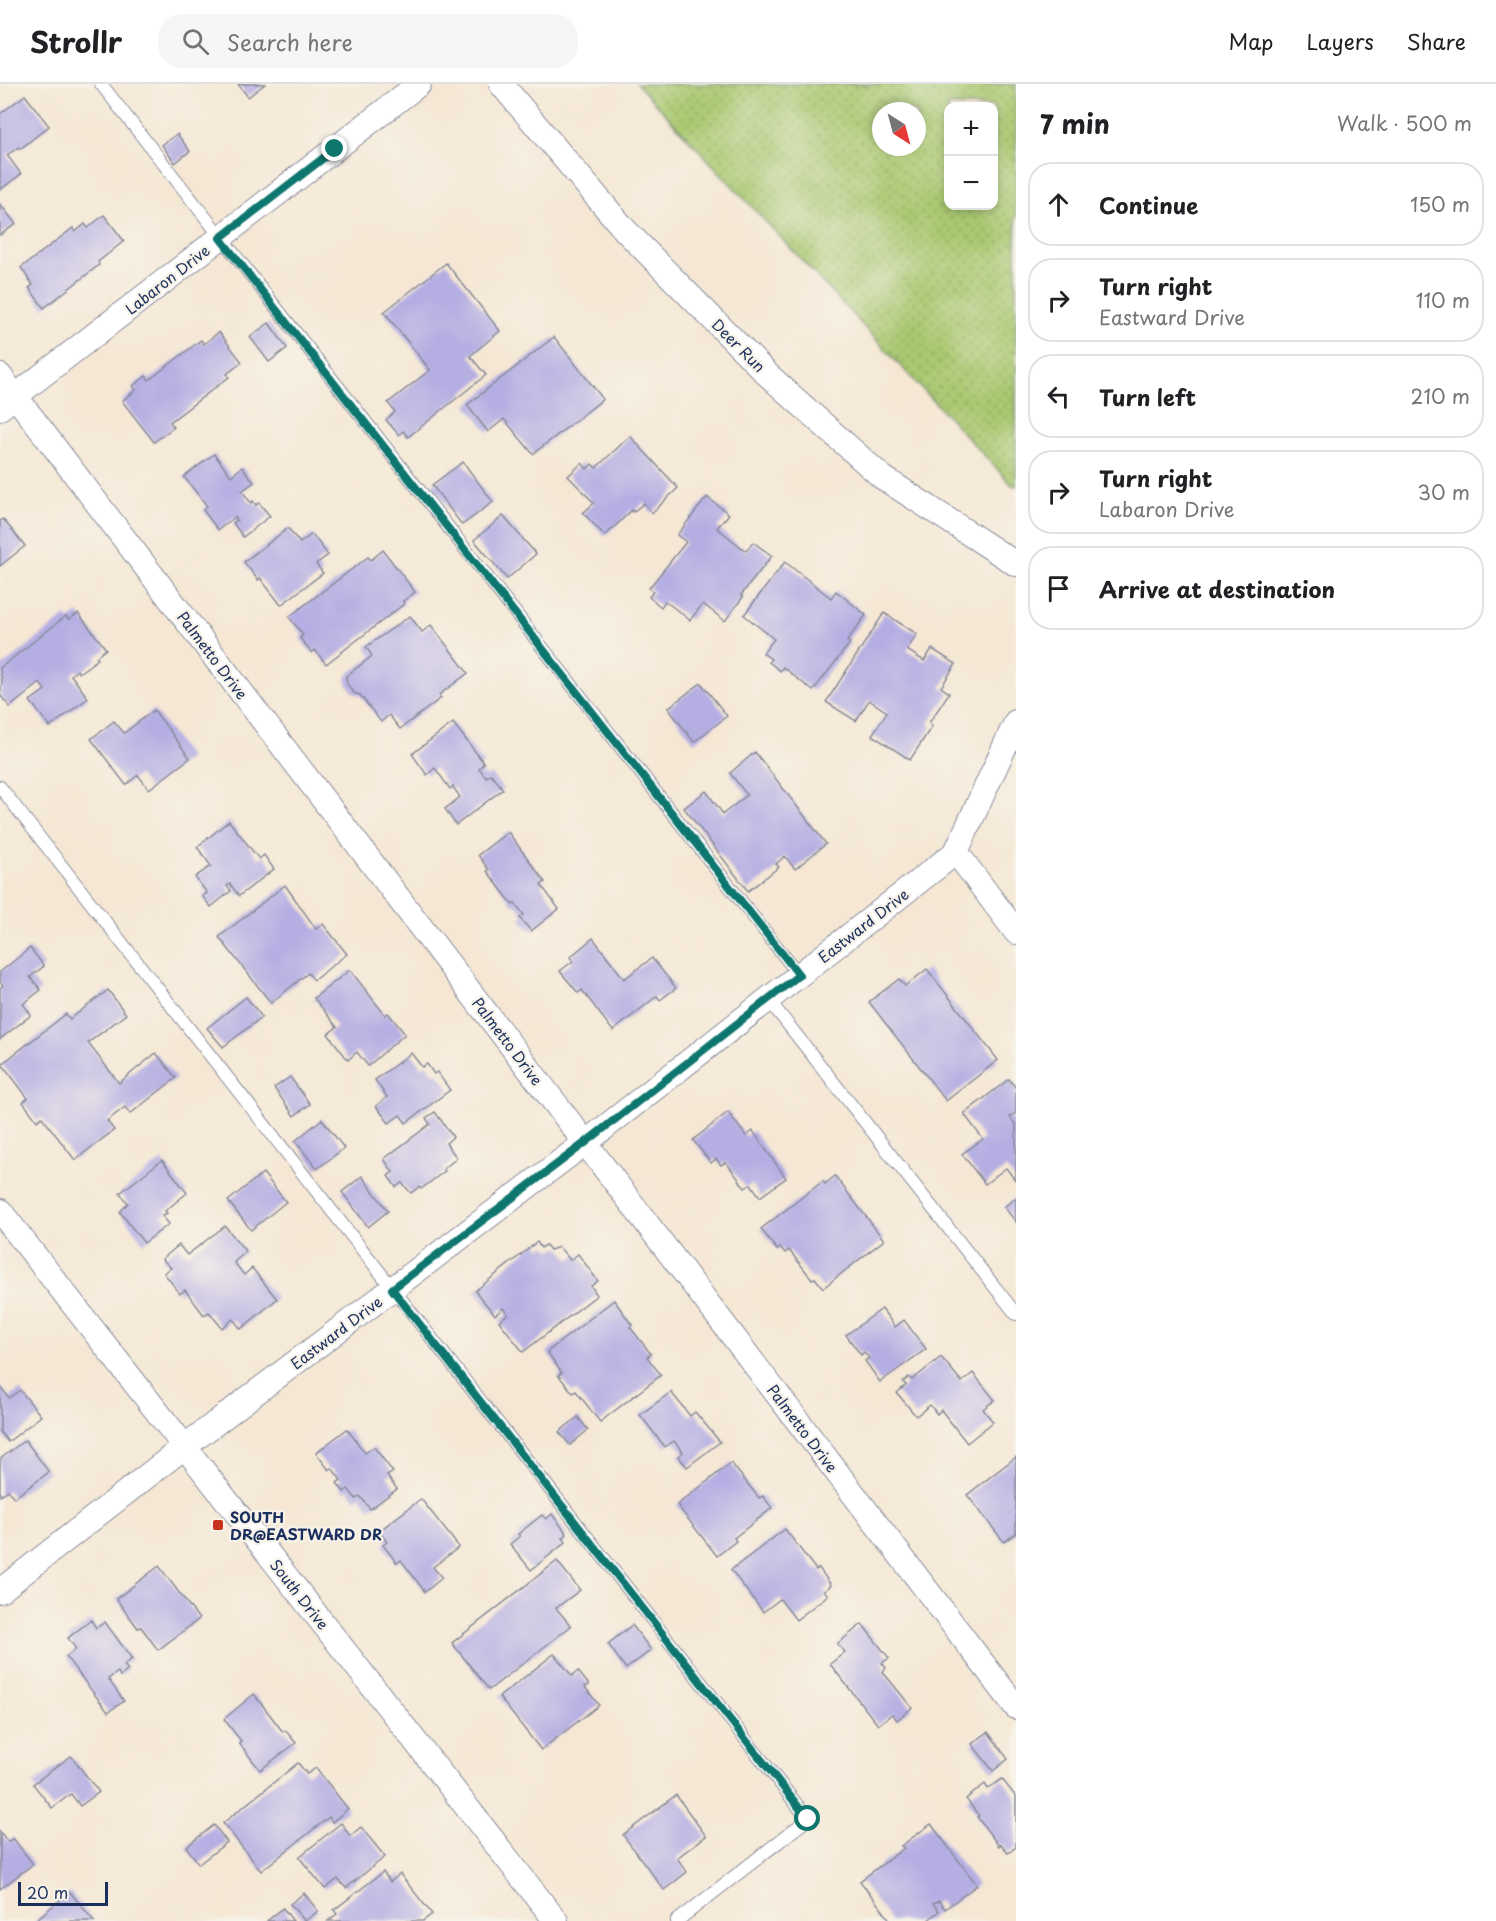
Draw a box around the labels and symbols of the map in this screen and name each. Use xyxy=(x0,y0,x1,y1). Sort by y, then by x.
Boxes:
north arrow xyxy=(872,102,926,156)
route end xyxy=(321,135,347,161)
street label: Labaron Drive xyxy=(120,239,214,319)
street label: Deer Run xyxy=(707,313,771,377)
street label: Palmetto Drive xyxy=(172,606,254,704)
street label: Eastward Drive xyxy=(813,882,913,968)
street label: Palmetto Drive xyxy=(467,992,549,1090)
street label: Eastward Drive xyxy=(285,1290,387,1374)
street label: Palmetto Drive xyxy=(762,1379,844,1477)
place label: SOUTH DR@EASTWARD DR xyxy=(230,1505,382,1545)
marker: SOUTH DR@EASTWARD DR xyxy=(211,1518,225,1532)
street label: South Drive xyxy=(265,1554,335,1634)
route start xyxy=(794,1805,820,1831)
scale bar xyxy=(18,1879,108,1906)

